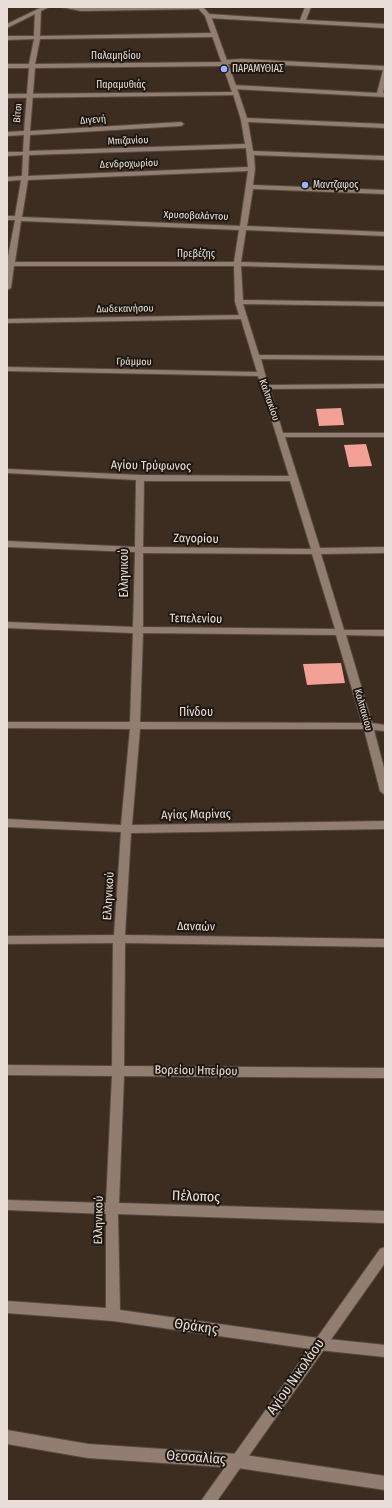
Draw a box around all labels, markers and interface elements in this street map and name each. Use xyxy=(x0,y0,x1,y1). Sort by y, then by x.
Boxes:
street label: Παλαμηδίου xyxy=(91,50,141,62)
place label: ΠΑΡΑΜΥΘΙΑΣ xyxy=(232,63,283,75)
marker: ΠΑΡΑΜΥΘΙΑΣ xyxy=(219,64,229,74)
street label: Παραμυθιάς xyxy=(96,79,146,91)
street label: Βίτσι xyxy=(11,103,25,123)
street label: Διγενή xyxy=(80,113,106,127)
street label: Μπιζανίου xyxy=(107,134,149,148)
street label: Δενδροχωρίου xyxy=(99,157,159,171)
place label: Μαντζαφος xyxy=(313,179,358,191)
marker: Μαντζαφος xyxy=(300,180,310,190)
street label: Χρυσοβαλάντου xyxy=(163,209,229,223)
street label: Πρεβέζης xyxy=(177,248,215,260)
street label: Δωδεκανήσου xyxy=(96,303,154,315)
street label: Γράμμου xyxy=(116,356,152,368)
street label: Καλπακίου xyxy=(256,378,282,422)
street label: Αγίου Τρύφωνος xyxy=(111,458,191,474)
street label: Ζαγορίου xyxy=(173,531,219,547)
street label: Ελληνικού xyxy=(118,549,132,597)
street label: Τεπελενίου xyxy=(170,611,222,627)
street label: Καλπακίου xyxy=(351,688,375,732)
street label: Πίνδου xyxy=(179,706,213,720)
street label: Αγίας Μαρίνας xyxy=(161,807,231,823)
street label: Ελληνικού xyxy=(101,871,117,921)
street label: Δαναών xyxy=(177,919,215,935)
street label: Βορείου Ηπείρου xyxy=(154,1063,238,1079)
street label: Πέλοπος xyxy=(172,1188,220,1206)
street label: Ελληνικού xyxy=(91,1195,107,1245)
street label: Θράκης xyxy=(173,1316,219,1338)
street label: Αγίου Νικολάου xyxy=(264,1336,328,1418)
street label: Θεσσαλίας xyxy=(166,1448,226,1468)

